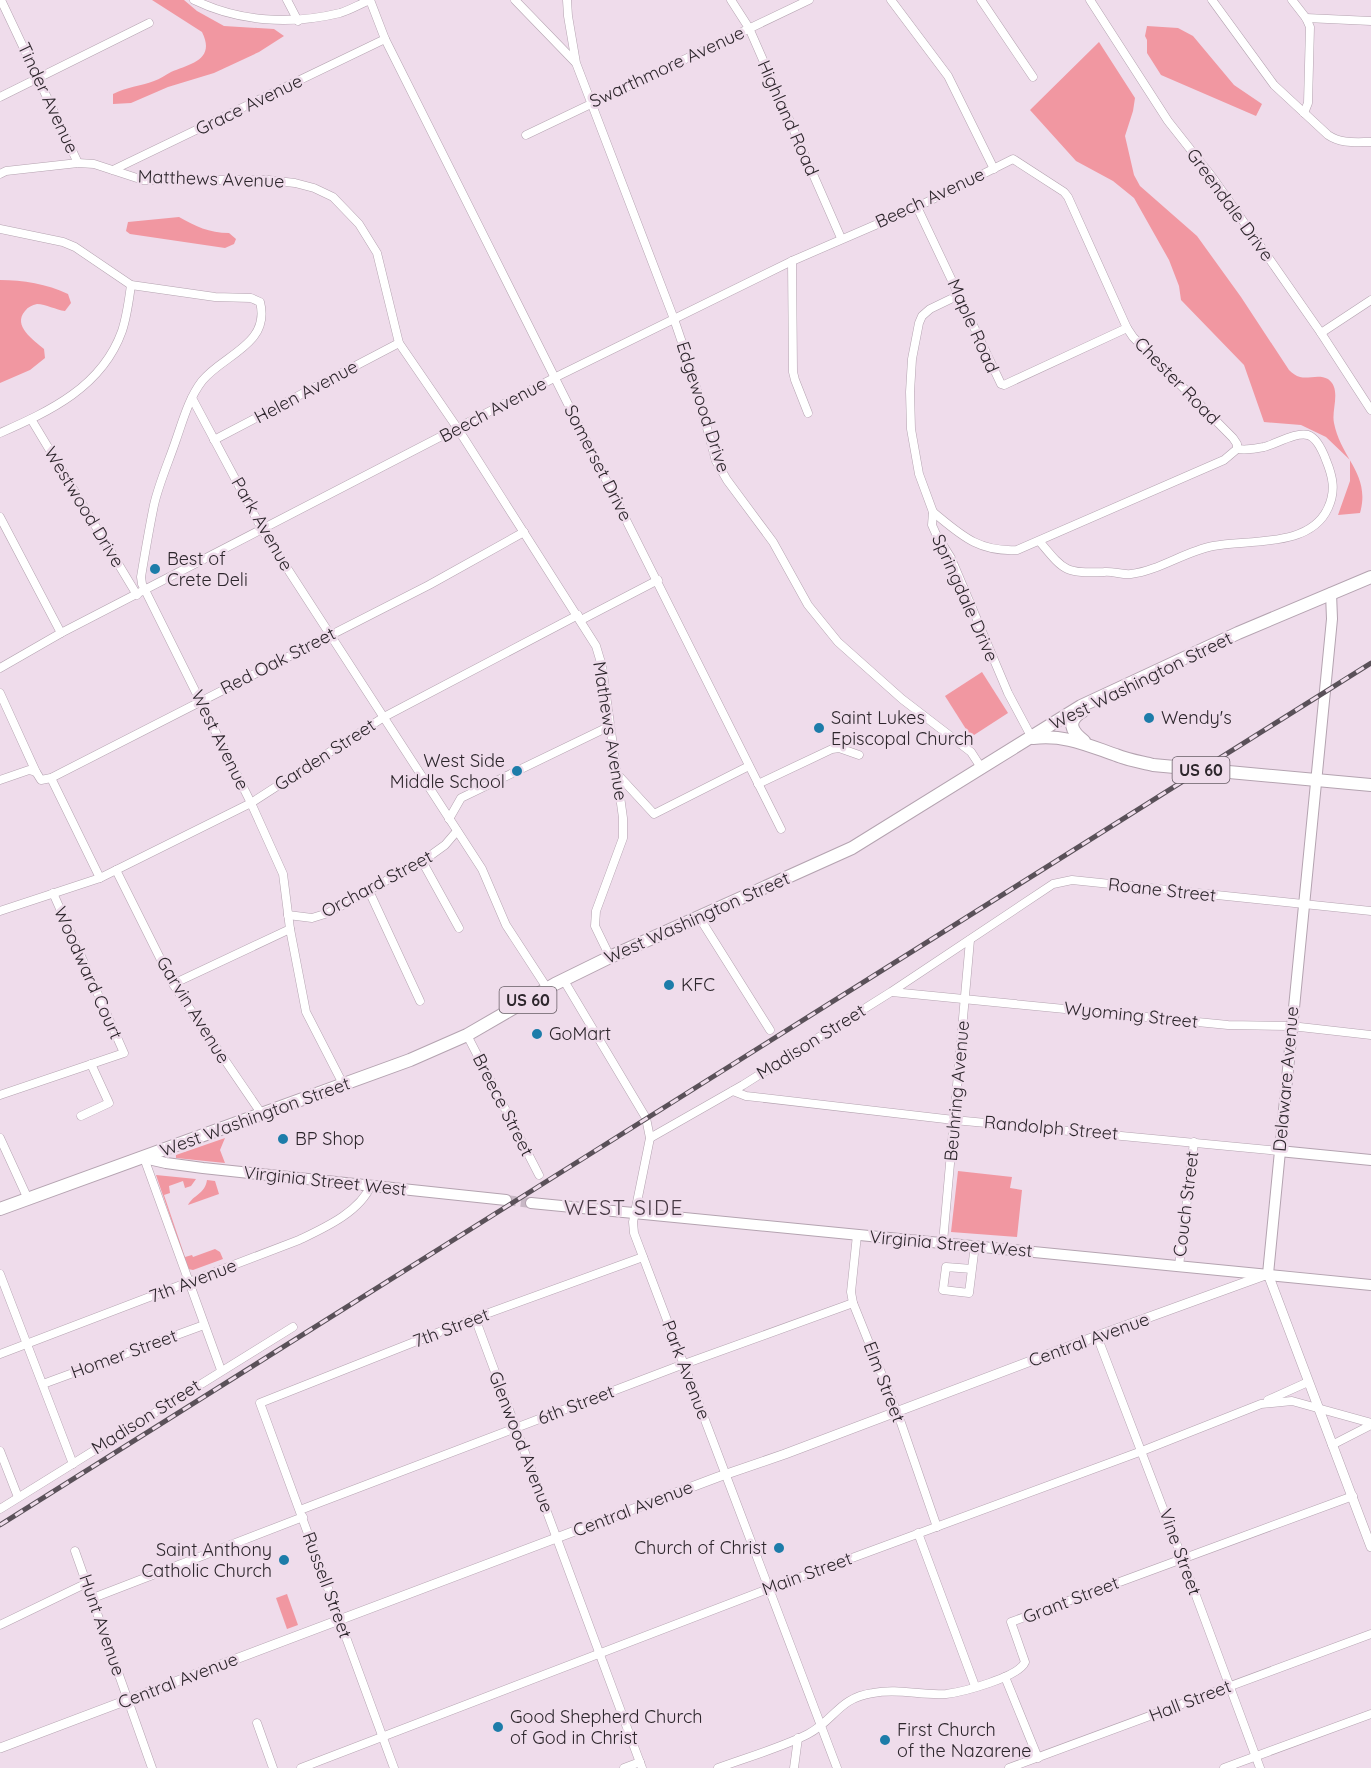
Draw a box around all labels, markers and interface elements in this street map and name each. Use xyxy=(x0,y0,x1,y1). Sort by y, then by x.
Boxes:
street label: Swarthmore Avenue xyxy=(586,21,748,113)
street label: Tinder Avenue xyxy=(13,39,84,157)
street label: Highland Road xyxy=(753,56,824,179)
street label: Grace Avenue xyxy=(192,69,306,140)
street label: Greendale Drive xyxy=(1182,144,1279,266)
street label: Beech Avenue xyxy=(871,162,988,233)
street label: Matthews Avenue xyxy=(137,164,285,193)
street label: Maple Road xyxy=(943,275,1004,376)
street label: Chester Road xyxy=(1130,332,1225,429)
street label: Edgewood Drive xyxy=(671,338,736,475)
street label: Helen Avenue xyxy=(250,355,362,429)
street label: Beech Avenue xyxy=(435,372,550,447)
street label: Somerset Drive xyxy=(559,401,638,525)
street label: Westwood Drive xyxy=(39,442,130,571)
street label: Park Avenue xyxy=(226,473,299,575)
street label: Springdale Drive xyxy=(927,530,1004,665)
place label: Best of Crete Deli xyxy=(167,547,248,591)
marker: Best of Crete Deli xyxy=(148,562,162,576)
street label: Red Oak Street xyxy=(216,622,339,699)
street label: West Washington Street xyxy=(1046,626,1236,735)
street label: Mathews Avenue xyxy=(588,660,633,802)
street label: West Avenue xyxy=(186,686,255,793)
place label: Saint Lukes Episcopal Church xyxy=(831,706,974,750)
place label: Wendy's xyxy=(1161,706,1232,729)
marker: Wendy's xyxy=(1142,711,1156,725)
street label: Garden Street xyxy=(270,713,380,796)
marker: Saint Lukes Episcopal Church xyxy=(812,721,826,735)
place label: West Side Middle School xyxy=(390,749,505,793)
road number: US 60 xyxy=(1172,757,1230,783)
marker: West Side Middle School xyxy=(510,764,524,778)
street label: Orchard Street xyxy=(317,845,436,922)
street label: West Washington Street xyxy=(601,866,793,969)
street label: Roane Street xyxy=(1107,872,1217,907)
street label: Woodward Court xyxy=(49,903,128,1043)
street label: Garvin Avenue xyxy=(151,952,235,1067)
place label: KFC xyxy=(681,973,715,996)
marker: KFC xyxy=(662,978,676,992)
road number: US 60 xyxy=(500,987,556,1013)
street label: Wyoming Street xyxy=(1063,996,1199,1033)
street label: Madison Street xyxy=(752,999,870,1084)
street label: Delaware Avenue xyxy=(1268,1005,1303,1153)
street label: Beuhring Avenue xyxy=(939,1020,974,1162)
place label: GoMart xyxy=(549,1022,611,1045)
marker: GoMart xyxy=(530,1027,544,1041)
street label: Breece Street xyxy=(468,1050,539,1160)
street label: West Washington Street xyxy=(157,1071,353,1162)
street label: Randolph Street xyxy=(983,1110,1119,1145)
place label: BP Shop xyxy=(295,1127,365,1150)
marker: BP Shop xyxy=(276,1132,290,1146)
street label: Couch Street xyxy=(1168,1150,1203,1258)
street label: Virginia Street West xyxy=(243,1161,408,1200)
district label: WEST SIDE xyxy=(564,1194,684,1220)
street label: Virginia Street West xyxy=(869,1225,1034,1262)
street label: 7th Avenue xyxy=(146,1253,240,1308)
street label: 7th Street xyxy=(410,1303,492,1353)
street label: Central Avenue xyxy=(1025,1307,1152,1372)
street label: Park Avenue xyxy=(657,1317,716,1423)
street label: Homer Street xyxy=(68,1324,180,1383)
street label: Elm Street xyxy=(859,1338,910,1426)
street label: Glenwood Avenue xyxy=(484,1368,559,1516)
street label: Madison Street xyxy=(87,1374,205,1459)
street label: 6th Street xyxy=(534,1379,617,1430)
street label: Central Avenue xyxy=(570,1475,696,1542)
street label: Vine Street xyxy=(1154,1505,1207,1598)
street label: Russell Street xyxy=(298,1528,357,1641)
place label: Church of Christ xyxy=(634,1536,767,1559)
place label: Saint Anthony Catholic Church xyxy=(142,1538,272,1582)
marker: Church of Christ xyxy=(772,1541,786,1555)
street label: Main Street xyxy=(759,1547,855,1600)
marker: Saint Anthony Catholic Church xyxy=(277,1553,291,1567)
street label: Hunt Avenue xyxy=(74,1571,131,1679)
street label: Grant Street xyxy=(1020,1571,1122,1628)
street label: Central Avenue xyxy=(115,1647,241,1714)
street label: Hall Street xyxy=(1145,1674,1234,1727)
place label: Good Shepherd Church of God in Christ xyxy=(510,1705,703,1749)
place label: First Church of the Nazarene xyxy=(897,1718,1032,1762)
marker: Good Shepherd Church of God in Christ xyxy=(491,1720,505,1734)
marker: First Church of the Nazarene xyxy=(878,1733,892,1747)

